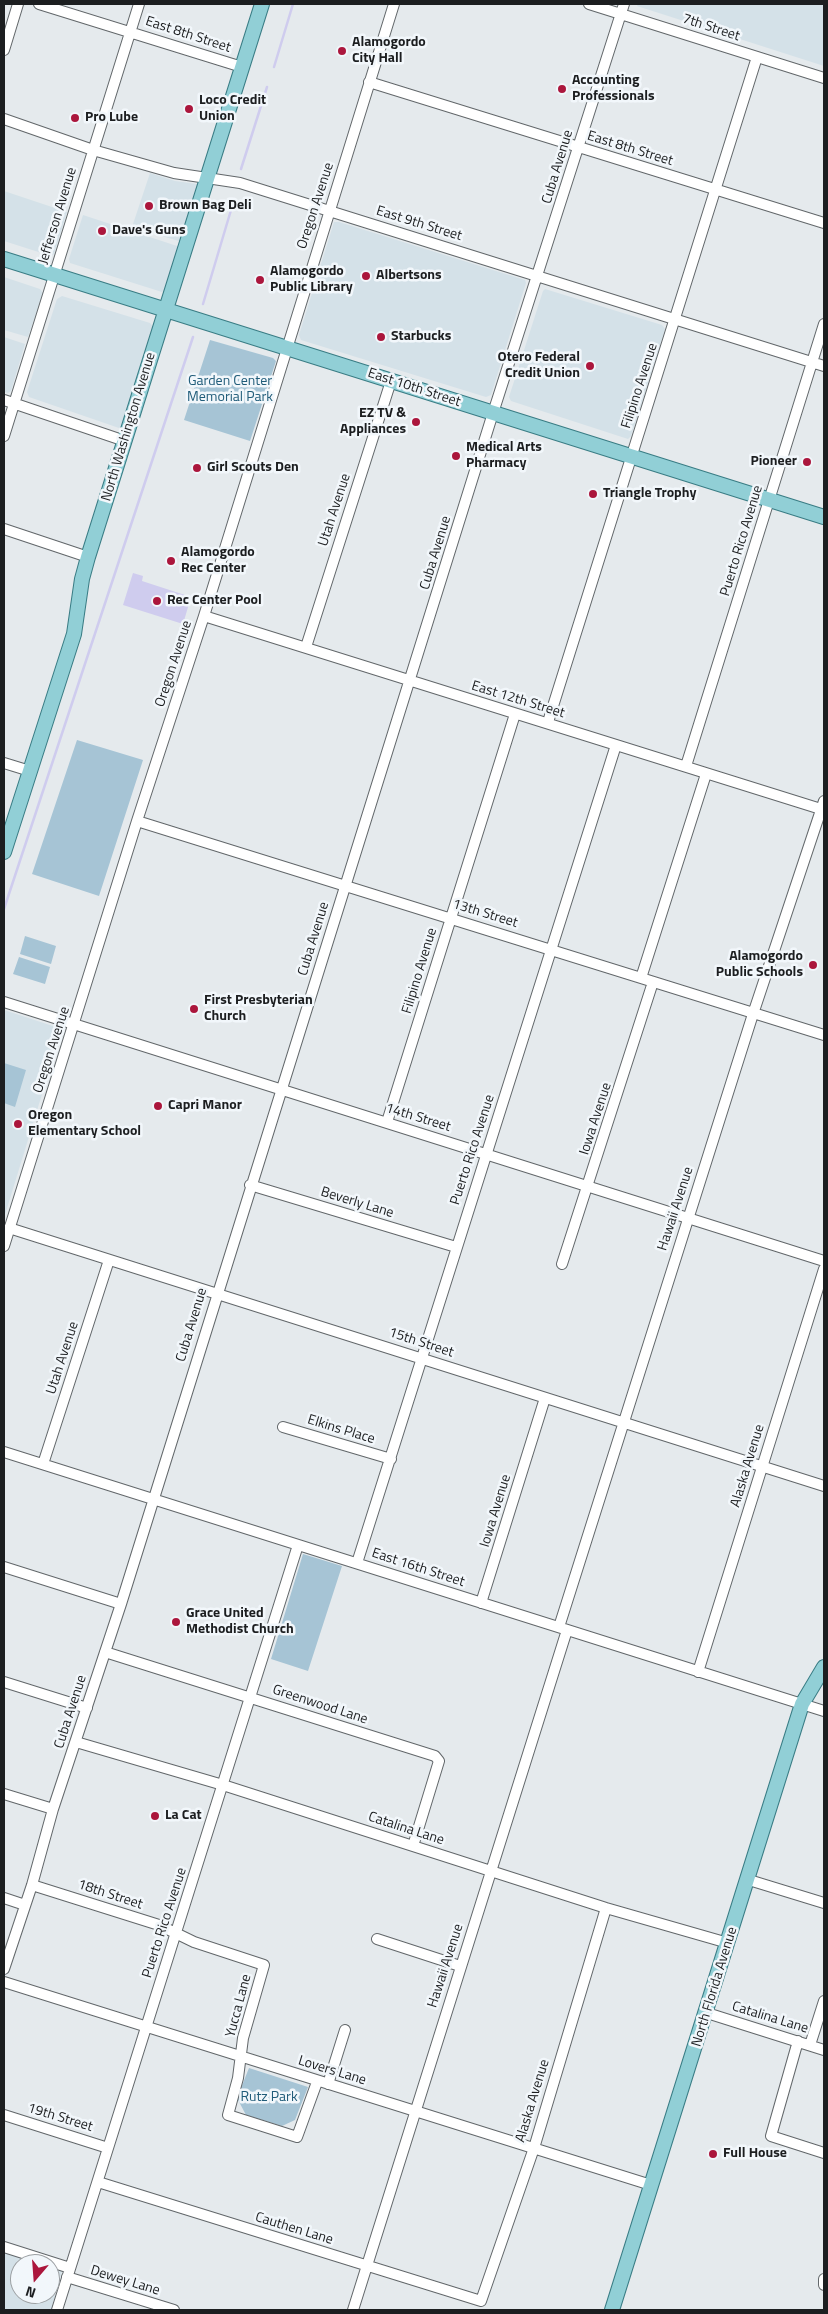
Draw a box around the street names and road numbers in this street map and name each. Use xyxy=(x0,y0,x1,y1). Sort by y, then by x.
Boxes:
street label: 7th Street xyxy=(680,11,742,45)
street label: East 8th Street xyxy=(143,13,233,57)
street label: Cuba Avenue xyxy=(539,128,577,206)
street label: East 8th Street xyxy=(585,128,675,170)
street label: Oregon Avenue xyxy=(294,161,338,251)
street label: Jefferson Avenue xyxy=(35,166,81,266)
street label: East 9th Street xyxy=(374,203,464,245)
street label: Filipino Avenue xyxy=(618,341,662,431)
street label: North Washington Avenue xyxy=(98,351,160,503)
street label: East 10th Street xyxy=(365,365,463,411)
street label: Utah Avenue xyxy=(315,472,355,548)
street label: Puerto Rico Avenue xyxy=(717,484,767,598)
street label: Cuba Avenue xyxy=(417,514,455,592)
street label: Oregon Avenue xyxy=(152,619,196,709)
street label: East 12th Street xyxy=(469,678,567,722)
street label: 13th Street xyxy=(450,896,520,932)
street label: Cuba Avenue xyxy=(295,900,333,978)
street label: Filipino Avenue xyxy=(399,926,441,1016)
street label: Oregon Avenue xyxy=(30,1005,74,1095)
street label: Iowa Avenue xyxy=(576,1081,616,1157)
street label: Puerto Rico Avenue xyxy=(447,1093,499,1207)
street label: 14th Street xyxy=(383,1100,453,1136)
street label: Hawaii Avenue xyxy=(655,1165,697,1253)
street label: Beverly Lane xyxy=(318,1184,396,1222)
street label: Cuba Avenue xyxy=(173,1286,211,1364)
street label: Utah Avenue xyxy=(43,1320,83,1396)
street label: 15th Street xyxy=(386,1325,456,1361)
street label: Elkins Place xyxy=(305,1412,377,1448)
street label: Alaska Avenue xyxy=(727,1423,769,1509)
street label: Iowa Avenue xyxy=(477,1473,515,1549)
street label: East 16th Street xyxy=(369,1545,467,1591)
street label: Cuba Avenue xyxy=(51,1673,91,1751)
street label: Greenwood Lane xyxy=(270,1682,370,1728)
street label: Catalina Lane xyxy=(366,1809,446,1849)
street label: Puerto Rico Avenue xyxy=(139,1866,191,1980)
street label: 18th Street xyxy=(75,1877,145,1913)
street label: Hawaii Avenue xyxy=(425,1922,467,2010)
street label: North Florida Avenue xyxy=(689,1925,741,2049)
street label: Yucca Lane xyxy=(223,1973,255,2039)
street label: Catalina Lane xyxy=(730,1998,810,2038)
street label: Lovers Lane xyxy=(296,2053,368,2089)
street label: Alaska Avenue xyxy=(512,2058,554,2144)
street label: 19th Street xyxy=(25,2100,95,2136)
street label: Cauthen Lane xyxy=(253,2209,335,2249)
street label: Dewey Lane xyxy=(88,2262,162,2300)

